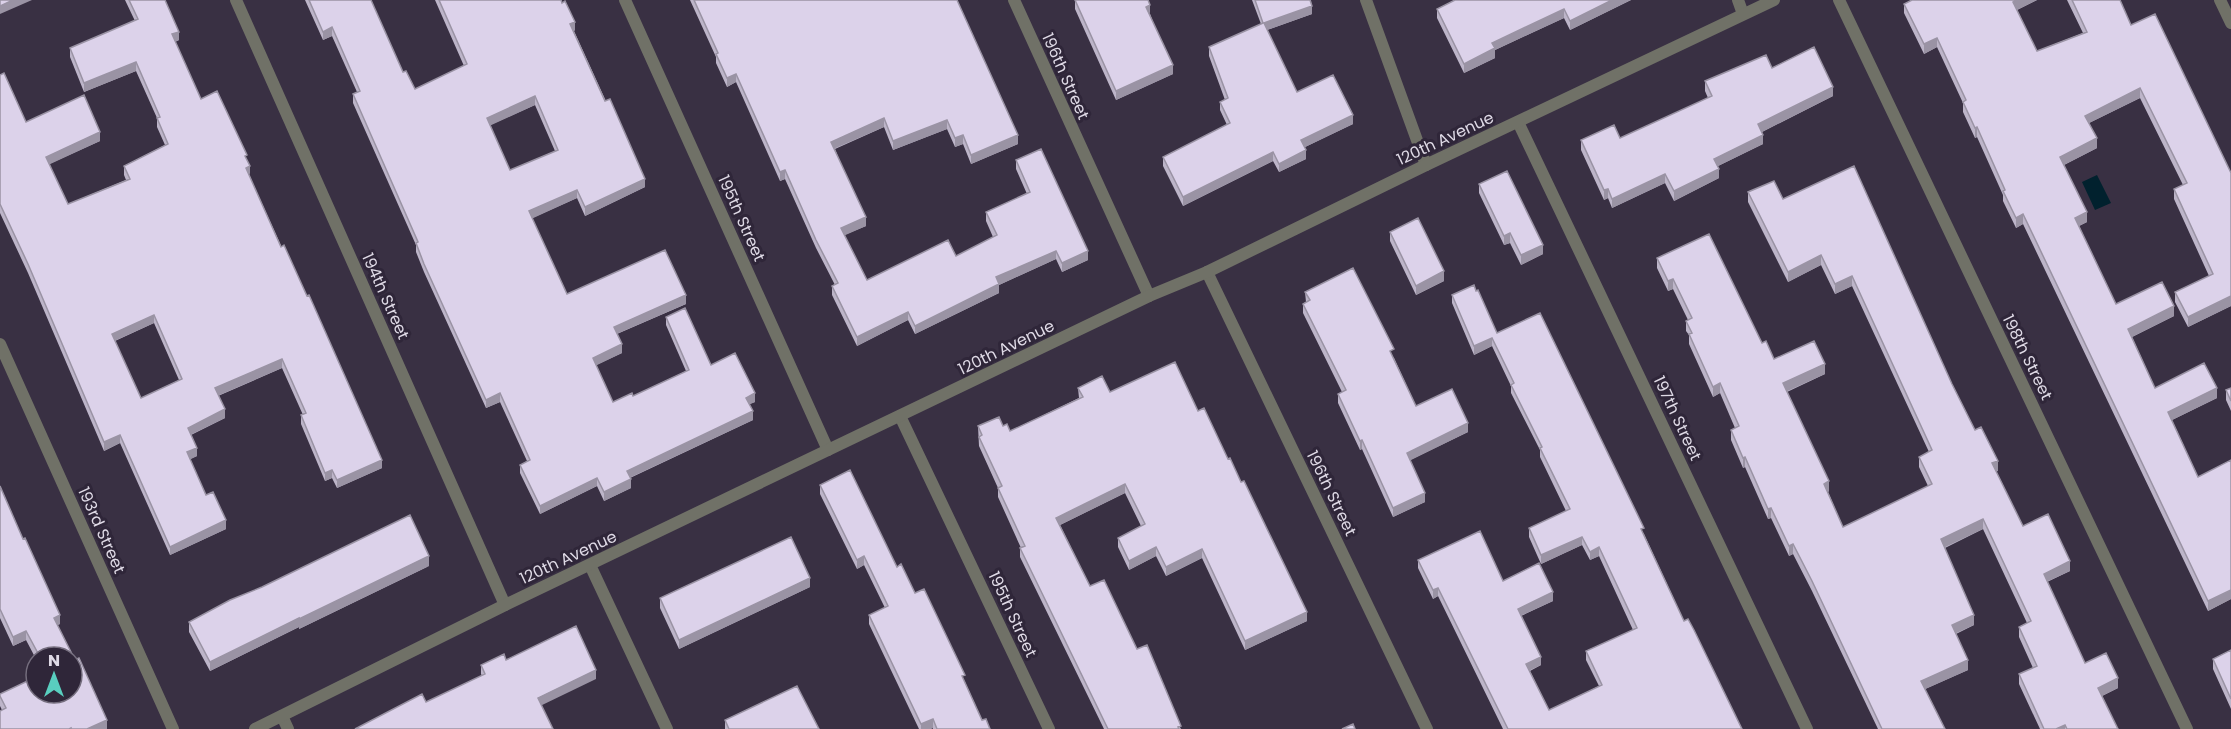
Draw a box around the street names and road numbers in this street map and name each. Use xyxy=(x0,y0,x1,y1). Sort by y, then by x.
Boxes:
street label: 196th Street xyxy=(1036,29,1095,123)
street label: 120th Avenue xyxy=(1393,106,1498,171)
street label: 195th Street xyxy=(712,171,771,265)
street label: 194th Street xyxy=(356,249,415,343)
street label: 198th Street xyxy=(1997,311,2058,404)
street label: 120th Avenue xyxy=(954,314,1058,381)
street label: 197th Street xyxy=(1648,372,1707,465)
street label: 196th Street xyxy=(1301,447,1362,540)
street label: 193rd Street xyxy=(72,483,131,577)
street label: 120th Avenue xyxy=(516,525,621,590)
street label: 195th Street xyxy=(983,567,1043,661)

